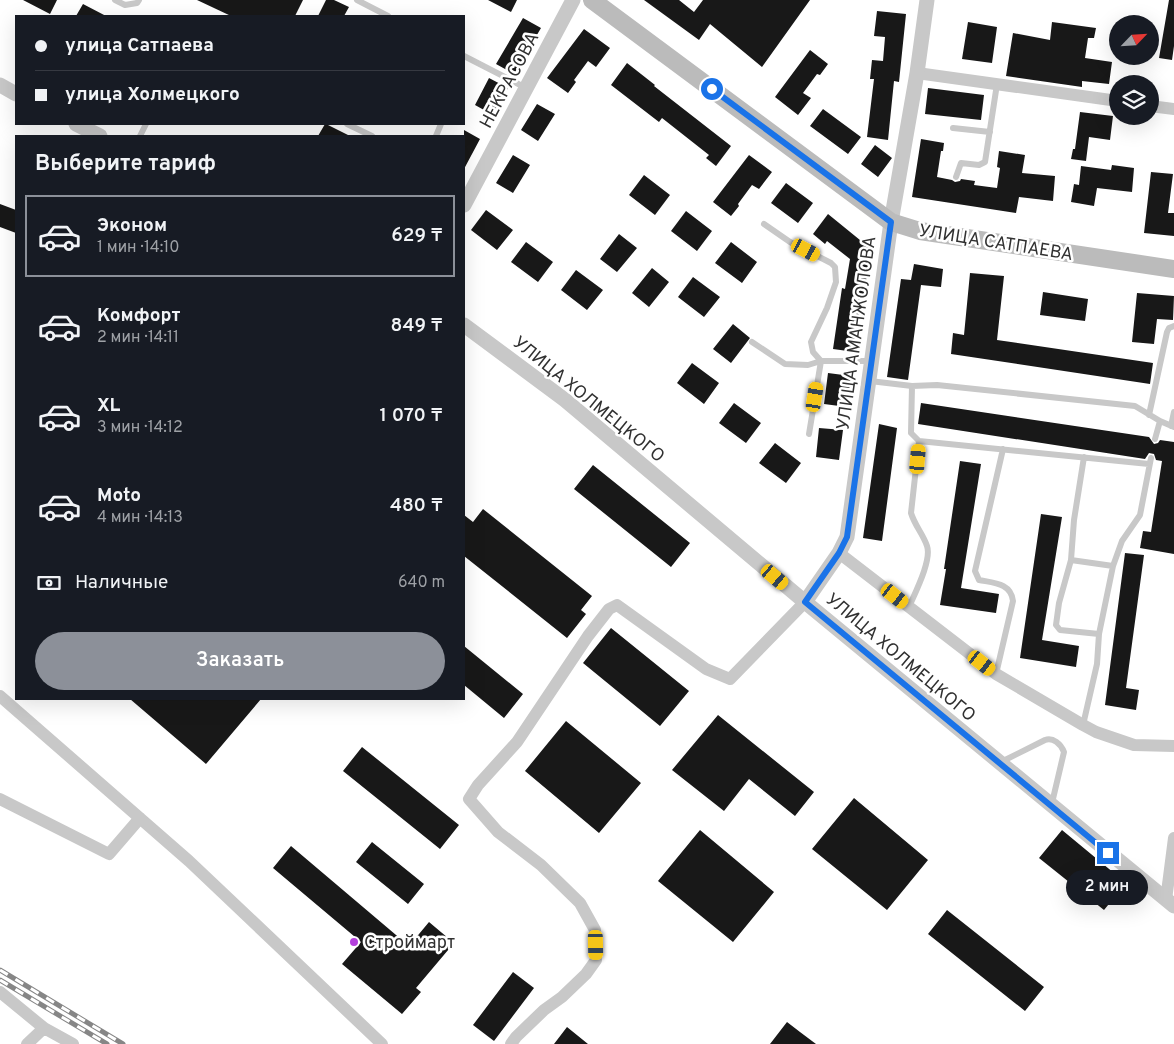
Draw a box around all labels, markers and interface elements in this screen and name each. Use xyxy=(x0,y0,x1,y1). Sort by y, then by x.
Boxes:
north arrow xyxy=(1109,15,1159,65)
map controls xyxy=(1109,15,1159,125)
street label: НЕКРАСОВА xyxy=(475,29,545,133)
text: улица Сатпаева xyxy=(65,34,214,58)
button: layers xyxy=(1109,75,1159,125)
route start xyxy=(701,78,723,100)
text: улица Холмецкого xyxy=(65,83,240,107)
text: Выберите тариф xyxy=(35,151,216,178)
icon: car xyxy=(37,214,82,259)
text: Эконом xyxy=(97,214,167,238)
street label: УЛИЦА САТПАЕВА xyxy=(917,220,1075,267)
text: 629 ₸ xyxy=(391,224,443,248)
street label: УЛИЦА АМАНЖОЛОВА xyxy=(832,235,882,432)
car xyxy=(789,236,822,264)
text: 1 мин · 14:10 xyxy=(97,238,180,258)
icon: car xyxy=(37,304,82,349)
text: Комфорт xyxy=(97,304,180,328)
text: 849 ₸ xyxy=(391,314,443,338)
text: 2 мин · 14:11 xyxy=(97,328,179,348)
street label: УЛИЦА ХОЛМЕЦКОГО xyxy=(507,332,669,469)
car xyxy=(805,381,824,413)
icon: car xyxy=(37,394,82,439)
text: XL xyxy=(97,394,120,418)
text: 1 070 ₸ xyxy=(380,404,443,428)
text: 3 мин · 14:12 xyxy=(97,418,183,438)
car xyxy=(909,443,926,475)
icon: car xyxy=(37,484,82,529)
text: Moto xyxy=(97,484,141,508)
text: 480 ₸ xyxy=(390,494,443,518)
text: 4 мин · 14:13 xyxy=(97,508,183,528)
car xyxy=(758,562,791,592)
icon: cash xyxy=(35,569,63,597)
text: Наличные xyxy=(75,571,168,595)
text: 640 m xyxy=(398,573,445,593)
car xyxy=(878,581,911,611)
street label: УЛИЦА ХОЛМЕЦКОГО xyxy=(820,589,980,728)
button: Заказать xyxy=(35,632,445,690)
car xyxy=(965,648,998,678)
route end xyxy=(1097,842,1119,864)
callout: 2 мин xyxy=(1067,870,1149,906)
text: 2 мин xyxy=(1085,877,1129,897)
car xyxy=(588,930,603,960)
place label: Строймарт xyxy=(364,932,455,955)
marker: Строймарт xyxy=(348,936,360,948)

